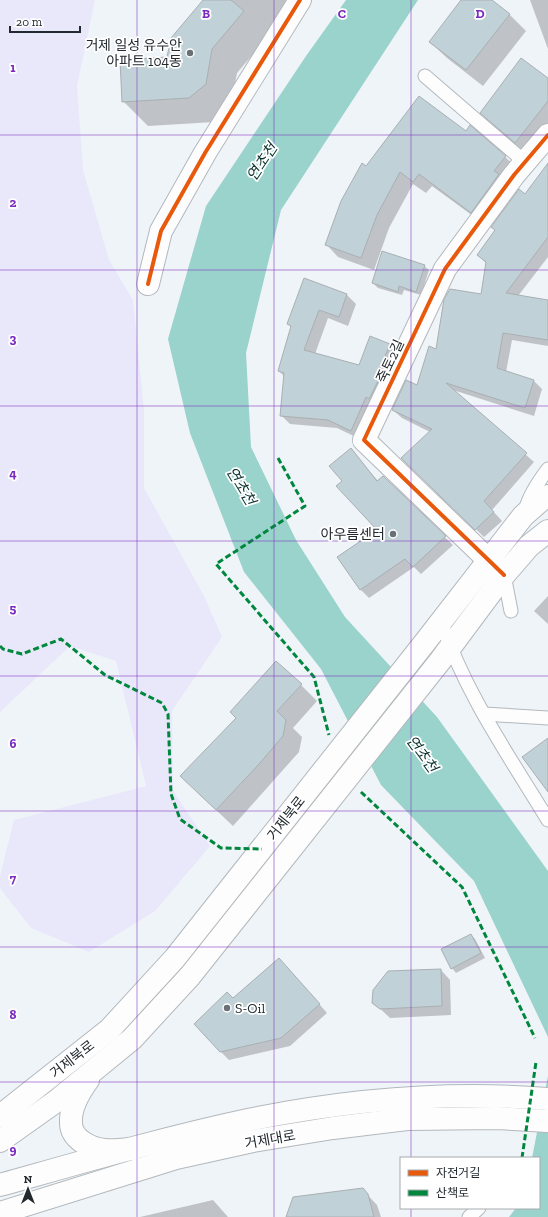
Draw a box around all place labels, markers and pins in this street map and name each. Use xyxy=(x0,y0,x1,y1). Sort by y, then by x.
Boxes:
place label: 거제 일성 유수안 아파트 104동 xyxy=(85,37,182,70)
marker: 거제 일성 유수안 아파트 104동 xyxy=(185,48,195,58)
place label: 아우름센터 xyxy=(321,526,385,543)
marker: 아우름센터 xyxy=(388,529,398,539)
place label: S-Oil xyxy=(235,1000,265,1017)
marker: S-Oil xyxy=(222,1003,232,1013)

